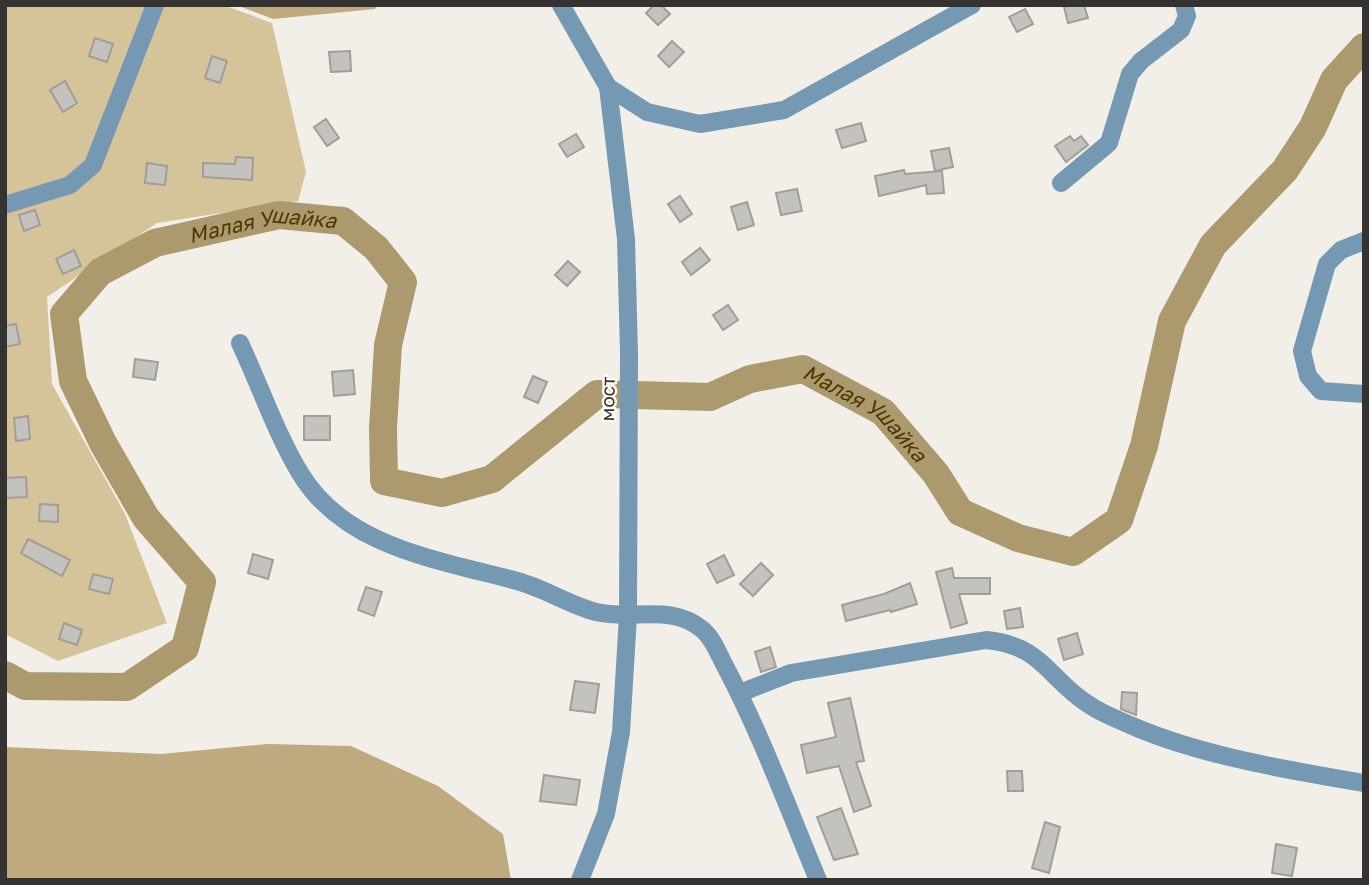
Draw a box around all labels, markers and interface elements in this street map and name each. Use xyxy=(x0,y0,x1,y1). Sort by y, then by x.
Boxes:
water label: Малая Ушайка xyxy=(186,201,339,248)
water label: Малая Ушайка xyxy=(799,359,934,468)
street label: мост xyxy=(595,376,619,422)

